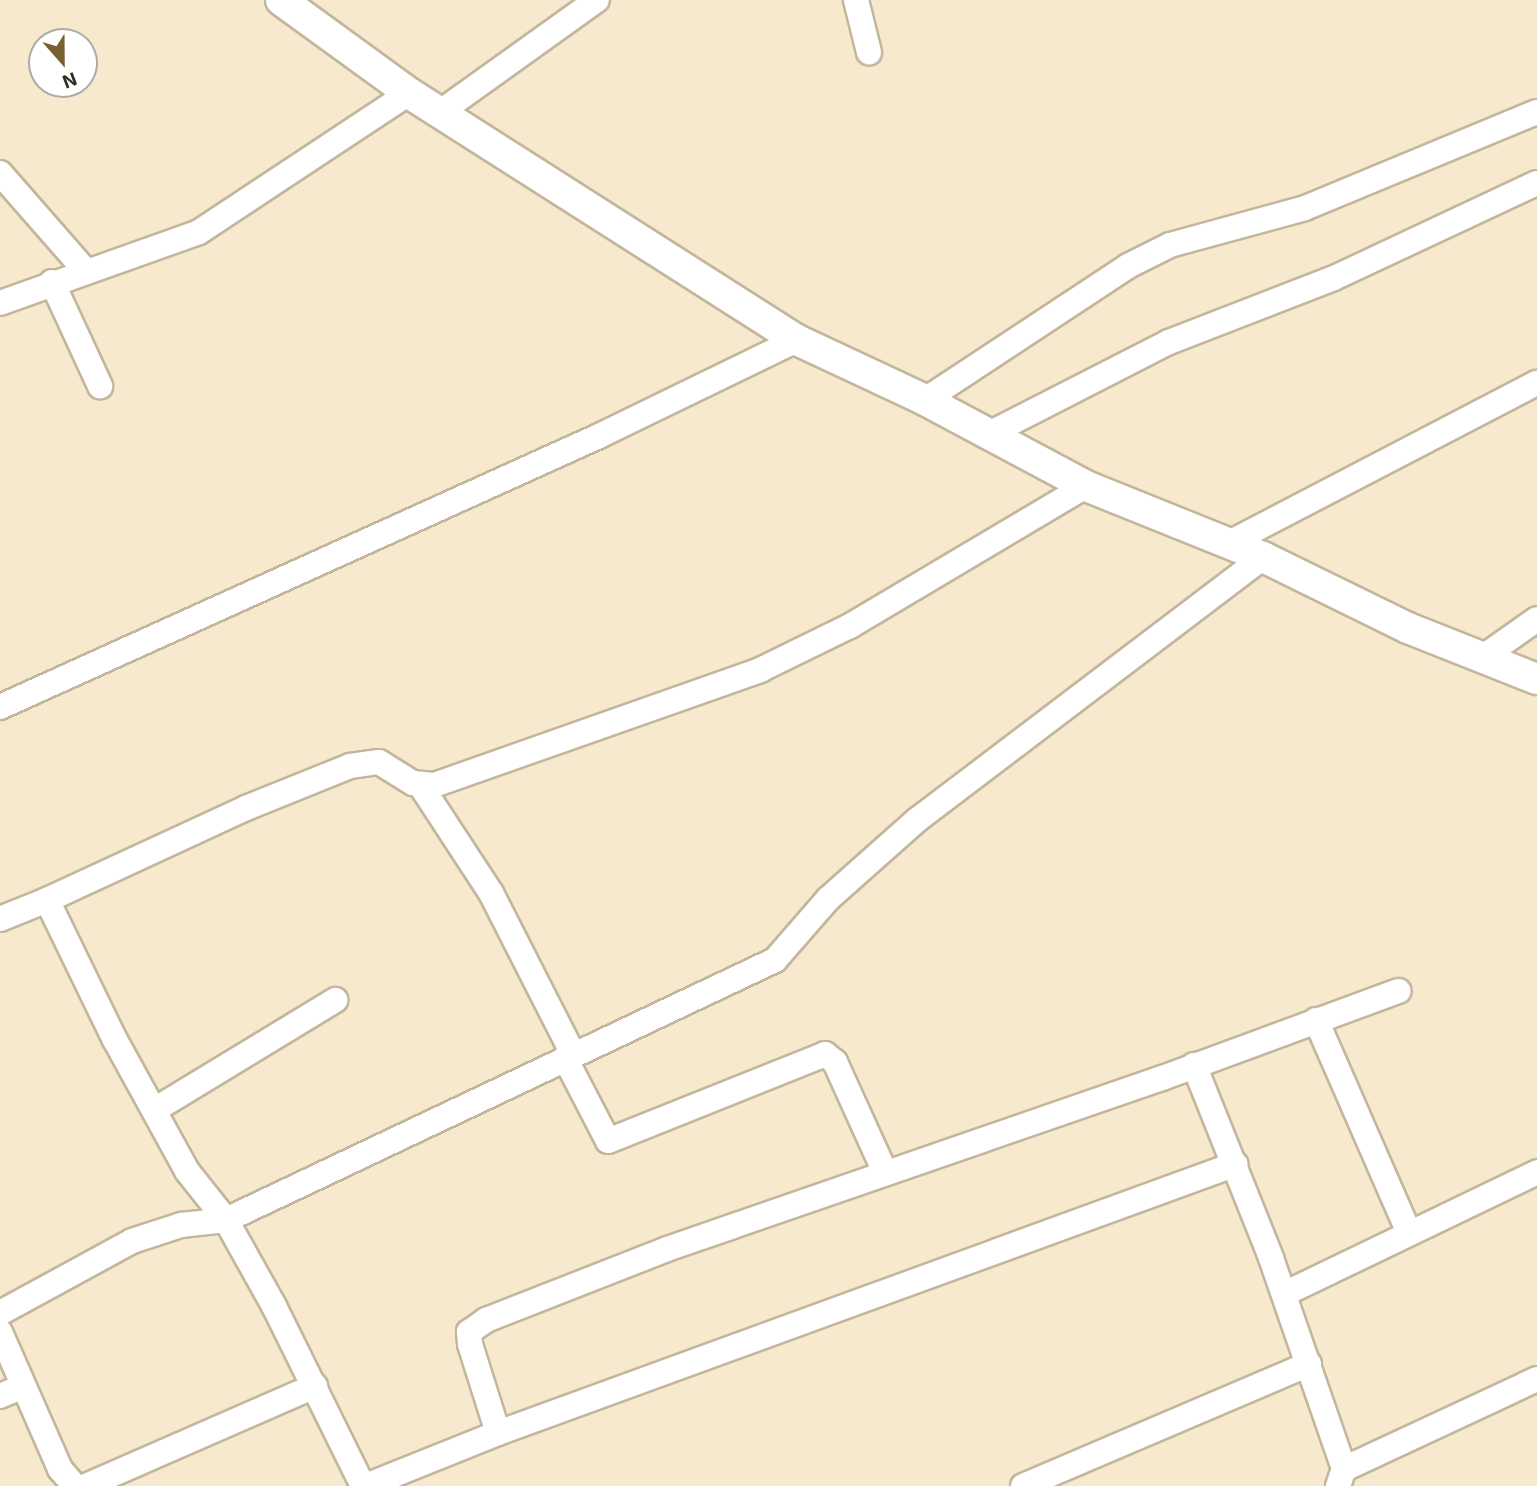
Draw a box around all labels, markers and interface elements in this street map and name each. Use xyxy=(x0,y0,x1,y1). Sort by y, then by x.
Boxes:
north arrow xyxy=(28,28,98,98)
text: N xyxy=(59,68,81,94)

